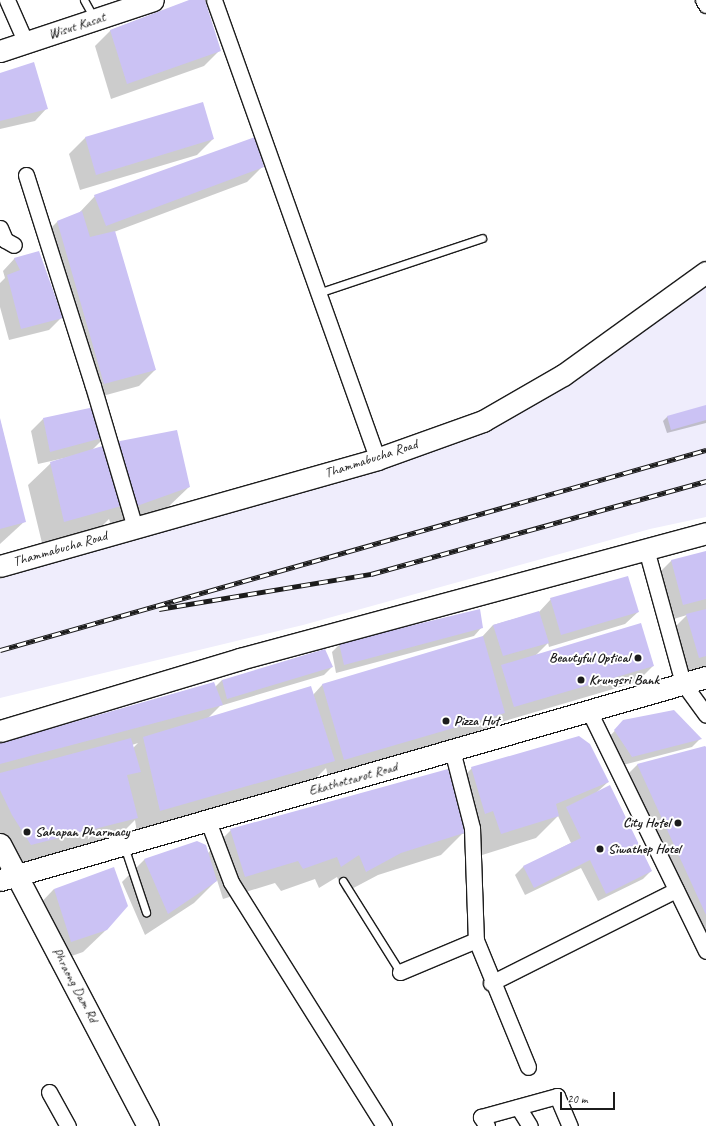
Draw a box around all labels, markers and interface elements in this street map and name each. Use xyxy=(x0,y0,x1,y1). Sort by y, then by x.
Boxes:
street label: Wisut Kasat xyxy=(47,9,107,43)
street label: Thammabucha Road xyxy=(322,436,420,482)
street label: Thammabucha Road xyxy=(11,528,109,570)
place label: Beautyful Optical xyxy=(549,650,630,666)
marker: Beautyful Optical xyxy=(633,653,643,663)
place label: Krungsri Bank xyxy=(589,672,659,688)
marker: Krungsri Bank xyxy=(576,675,586,685)
place label: Pizza Hut xyxy=(454,713,499,729)
marker: Pizza Hut xyxy=(441,716,451,726)
street label: Ekathotsarot Road xyxy=(307,758,399,800)
place label: City Hotel xyxy=(623,815,670,831)
marker: City Hotel xyxy=(673,818,683,828)
place label: Sahapan Pharmacy xyxy=(35,824,130,840)
marker: Sahapan Pharmacy xyxy=(22,827,32,837)
place label: Siwathep Hotel xyxy=(608,841,680,857)
marker: Siwathep Hotel xyxy=(595,844,605,854)
street label: Phraong Dam Rd xyxy=(48,945,102,1025)
scale bar xyxy=(562,1084,617,1110)
text: 20 m xyxy=(567,1091,587,1107)

